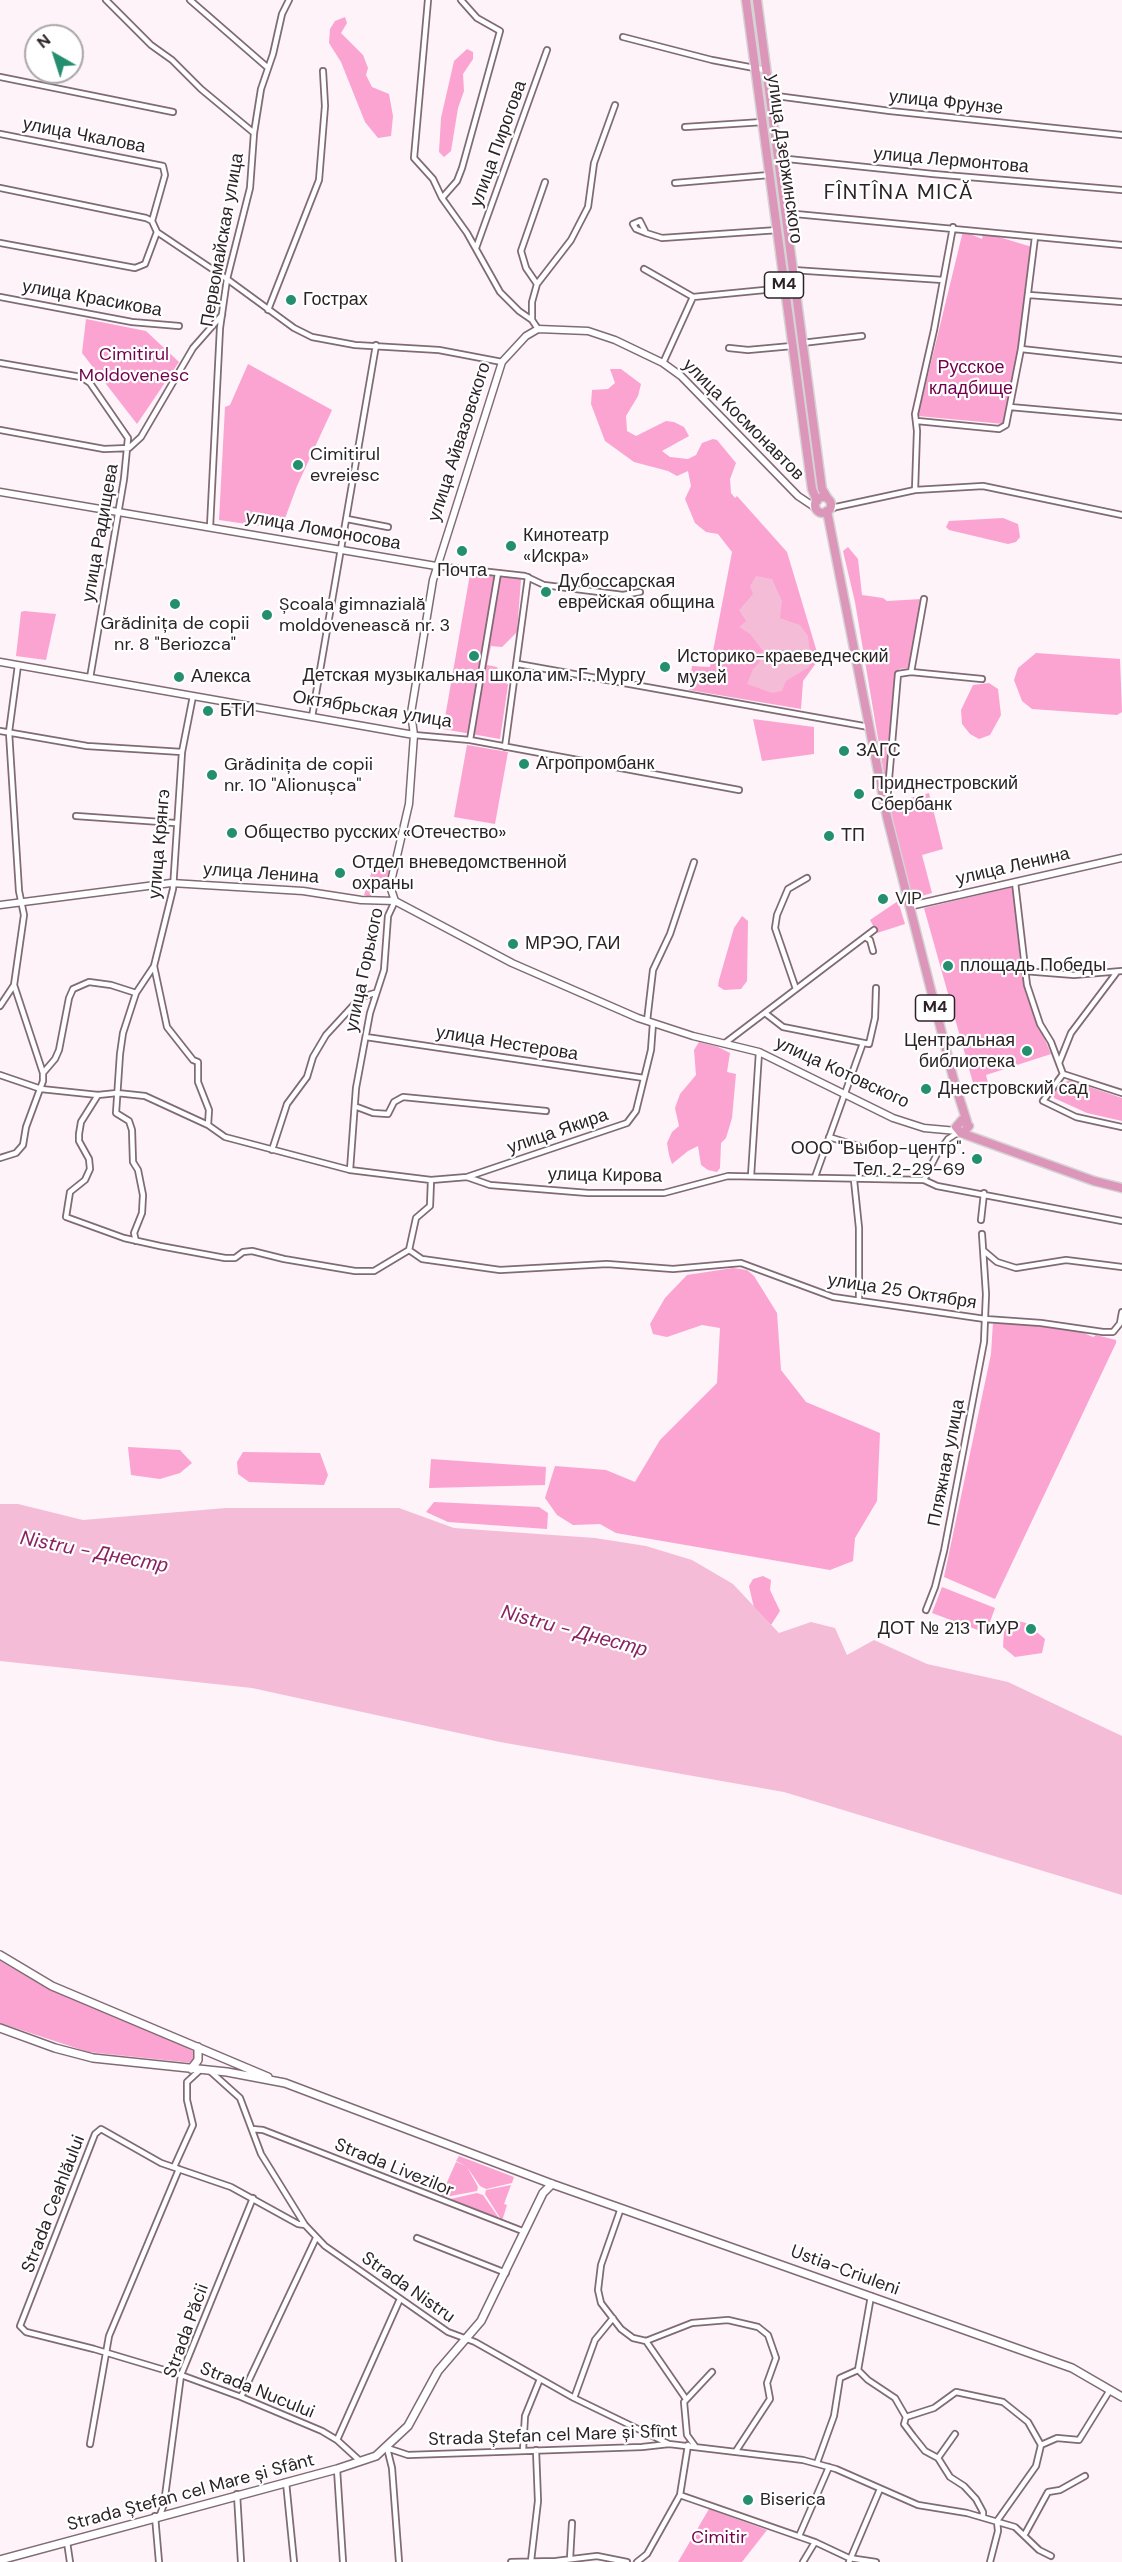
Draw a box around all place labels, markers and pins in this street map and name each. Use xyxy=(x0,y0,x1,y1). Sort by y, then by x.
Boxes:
place label: Гострах xyxy=(303,289,368,311)
marker: Гострах xyxy=(284,293,298,307)
place label: Cimitirul evreiesc xyxy=(310,444,380,486)
marker: Cimitirul evreiesc xyxy=(291,458,305,472)
place label: Кинотеатр «Искра» xyxy=(523,525,609,568)
marker: Кинотеатр «Искра» xyxy=(504,539,518,553)
marker: Почта xyxy=(455,544,469,558)
place label: Почта xyxy=(437,560,487,582)
place label: Дубоссарская еврейская община xyxy=(558,571,715,614)
marker: Дубоссарская еврейская община xyxy=(539,585,553,599)
place label: Școala gimnazială moldovenească nr. 3 xyxy=(279,594,450,636)
marker: Grădinița de copii nr. 8 "Beriozca" xyxy=(168,597,182,611)
marker: Școala gimnazială moldovenească nr. 3 xyxy=(260,608,274,622)
place label: Grădinița de copii nr. 8 "Beriozca" xyxy=(100,613,250,656)
place label: Историко-краеведческий музей xyxy=(677,646,889,688)
marker: Детская музыкальная школа им. Г. Мургу xyxy=(467,649,481,663)
marker: Историко-краеведческий музей xyxy=(658,660,672,674)
place label: Детская музыкальная школа им. Г. Мургу xyxy=(303,665,645,687)
place label: Алекса xyxy=(191,666,251,688)
marker: Алекса xyxy=(172,670,186,684)
place label: БТИ xyxy=(220,700,255,722)
marker: БТИ xyxy=(201,704,215,718)
place label: ЗАГС xyxy=(856,740,901,762)
marker: ЗАГС xyxy=(837,744,851,758)
place label: Агропромбанк xyxy=(536,753,654,775)
place label: Grădinița de copii nr. 10 "Alionușca" xyxy=(224,754,373,796)
marker: Агропромбанк xyxy=(517,757,531,771)
marker: Grădinița de copii nr. 10 "Alionușca" xyxy=(205,768,219,782)
place label: Приднестровский Сбербанк xyxy=(871,773,1018,816)
marker: Приднестровский Сбербанк xyxy=(852,787,866,801)
place label: Общество русских «Отечество» xyxy=(244,822,506,844)
place label: ТП xyxy=(841,825,865,847)
marker: Общество русских «Отечество» xyxy=(225,826,239,840)
marker: ТП xyxy=(822,829,836,843)
place label: Отдел вневедомственной охраны xyxy=(352,852,567,894)
marker: Отдел вневедомственной охраны xyxy=(333,866,347,880)
place label: VIP xyxy=(895,888,922,910)
marker: VIP xyxy=(876,892,890,906)
place label: МРЭО, ГАИ xyxy=(525,933,620,955)
marker: МРЭО, ГАИ xyxy=(506,937,520,951)
place label: площадь Победы xyxy=(960,955,1106,977)
marker: площадь Победы xyxy=(941,959,955,973)
place label: Центральная библиотека xyxy=(904,1030,1015,1072)
marker: Центральная библиотека xyxy=(1020,1044,1034,1058)
place label: Днестровский сад xyxy=(938,1078,1088,1100)
marker: Днестровский сад xyxy=(919,1082,933,1096)
place label: ООО "Выбор-центр". Тел. 2-29-69 xyxy=(791,1138,965,1180)
marker: ООО "Выбор-центр". Тел. 2-29-69 xyxy=(970,1152,984,1166)
place label: ДОТ № 213 ТиУР xyxy=(878,1618,1019,1640)
marker: ДОТ № 213 ТиУР xyxy=(1024,1622,1038,1636)
place label: Biserica xyxy=(760,2489,826,2511)
marker: Biserica xyxy=(741,2493,755,2507)

